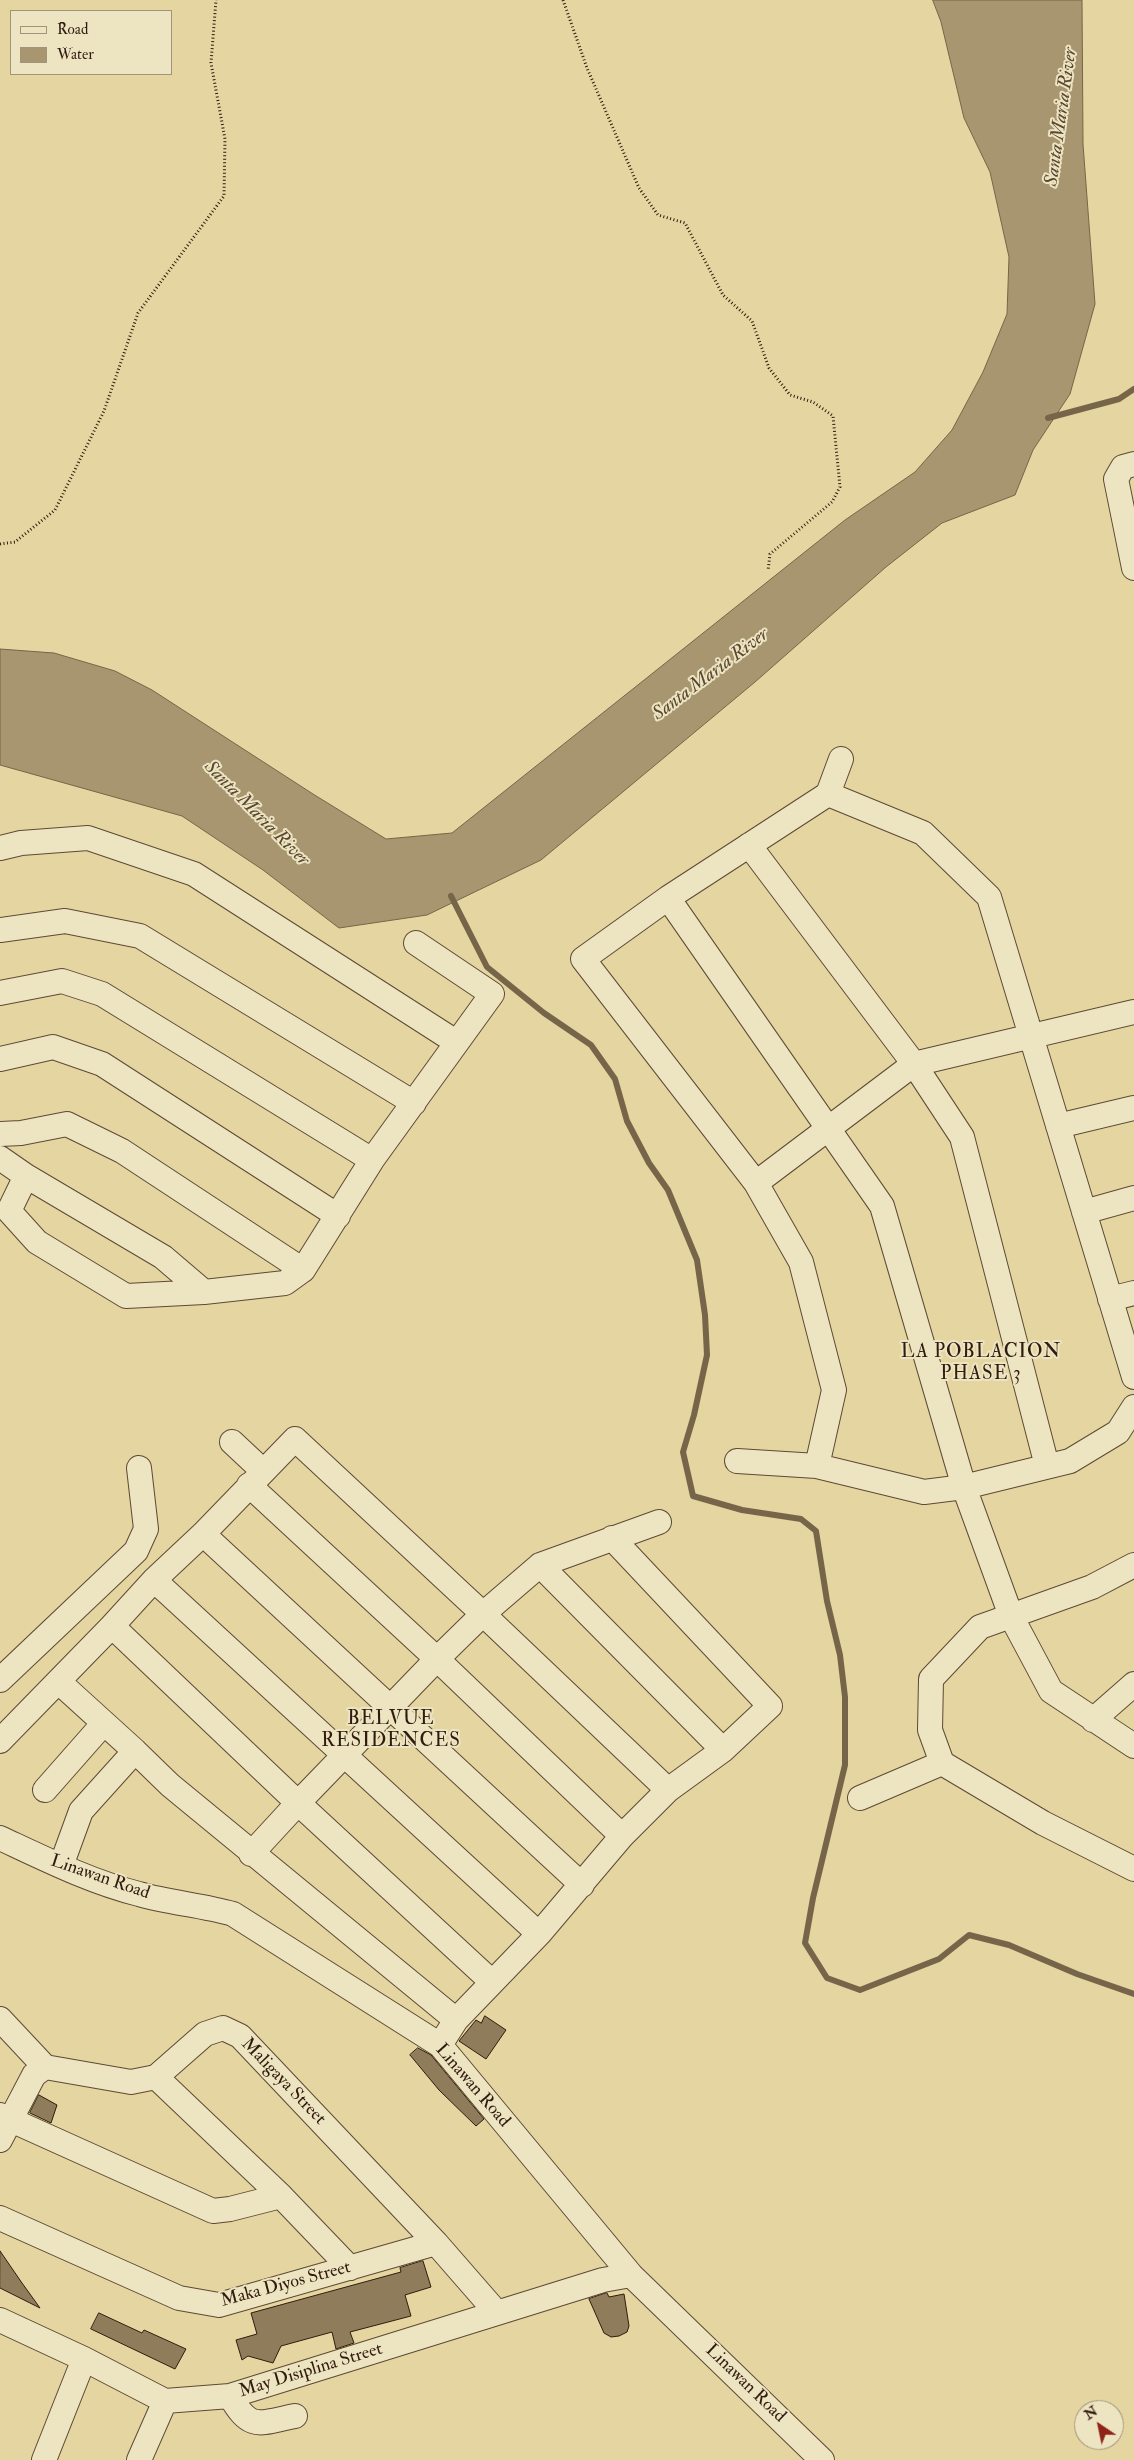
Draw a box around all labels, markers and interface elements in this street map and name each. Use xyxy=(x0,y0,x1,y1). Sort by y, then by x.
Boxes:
legend xyxy=(10,10,172,75)
text: Road xyxy=(57,20,88,39)
text: Water xyxy=(57,45,94,64)
water label: Santa Maria River xyxy=(1041,46,1083,188)
water label: Santa Maria River xyxy=(648,624,774,726)
water label: Santa Maria River xyxy=(199,757,313,871)
district label: LA POBLACION PHASE 3 xyxy=(899,1342,1063,1386)
district label: BELVUE RESIDENCES xyxy=(320,1709,462,1753)
street label: Linawan Road xyxy=(48,1851,152,1905)
street label: Maligaya Street xyxy=(236,2034,330,2130)
street label: Linawan Road xyxy=(430,2040,514,2132)
street label: Maka Diyos Street xyxy=(219,2257,353,2313)
street label: May Disiplina Street xyxy=(237,2339,385,2403)
street label: Linawan Road xyxy=(700,2340,790,2428)
north arrow xyxy=(1074,2400,1124,2450)
text: N xyxy=(1081,2402,1101,2424)

